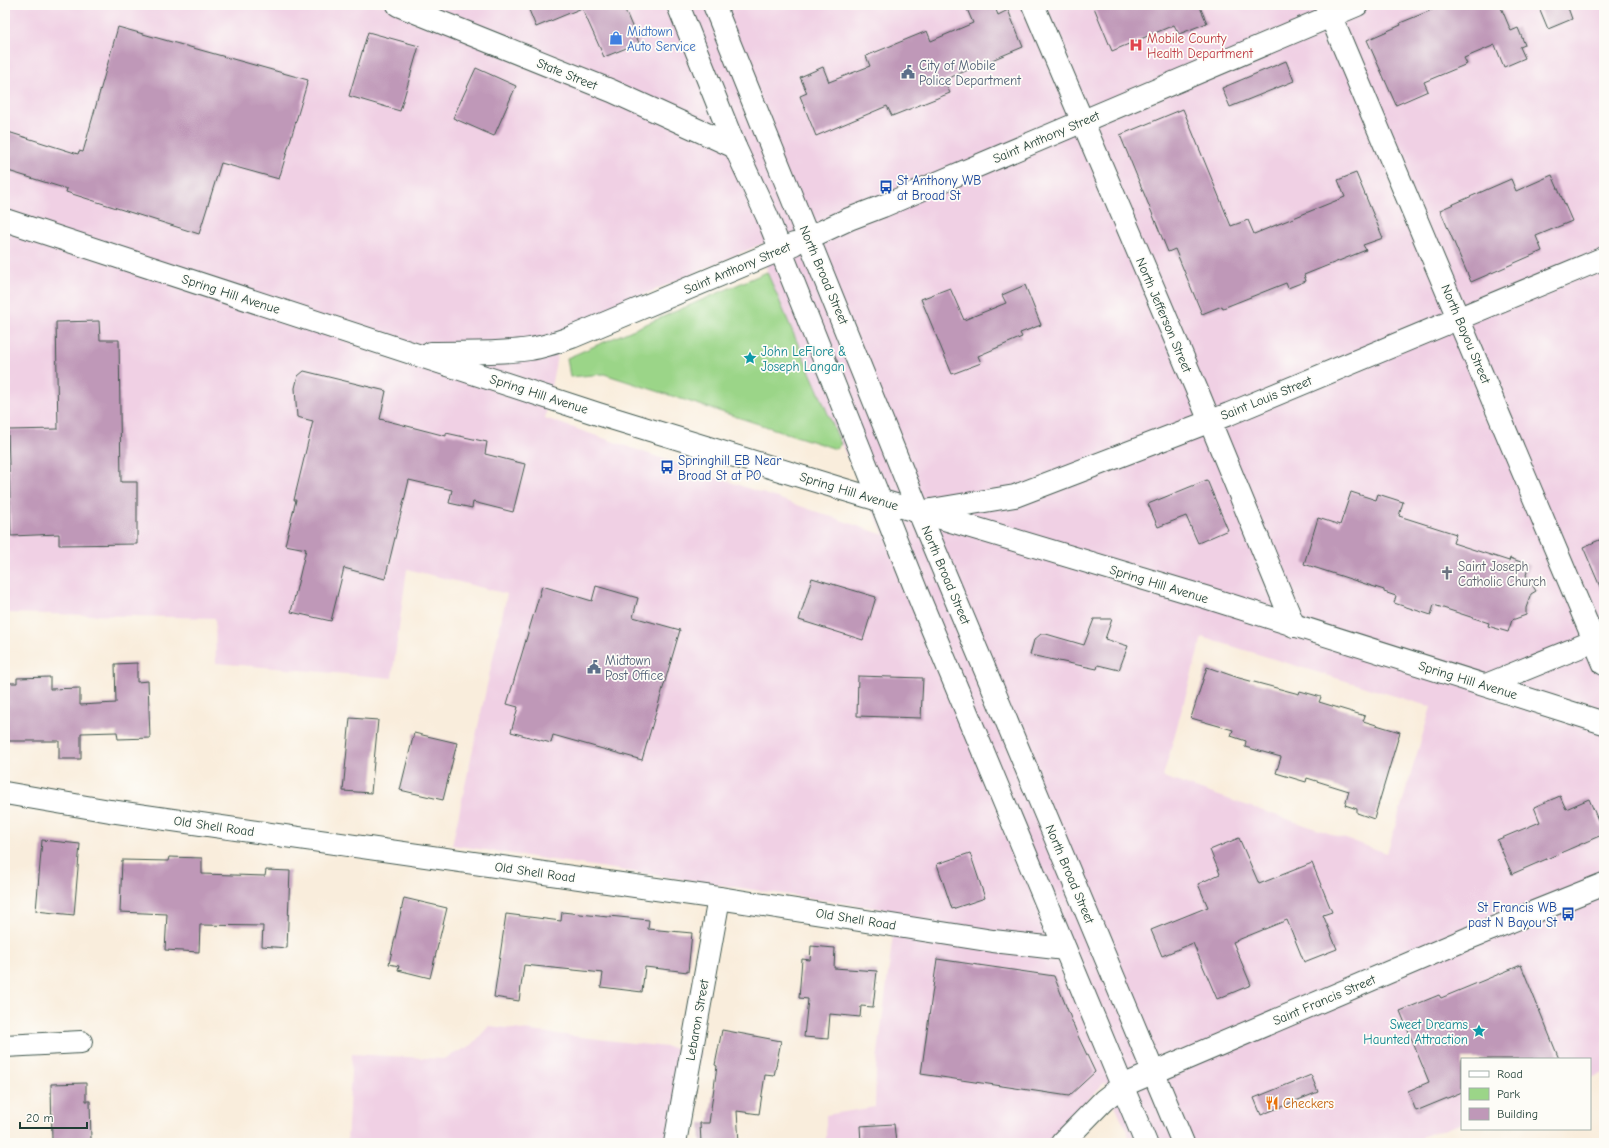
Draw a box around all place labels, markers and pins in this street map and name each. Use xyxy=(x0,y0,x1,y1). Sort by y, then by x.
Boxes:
place label: Midtown Auto Service xyxy=(627,24,696,54)
shop icon: Midtown Auto Service xyxy=(608,30,624,46)
place label: Mobile County Health Department xyxy=(1147,31,1254,61)
hospital icon: Mobile County Health Department xyxy=(1128,37,1144,53)
place label: City of Mobile Police Department xyxy=(919,58,1022,88)
public building icon: City of Mobile Police Department xyxy=(900,64,916,80)
place label: St Anthony WB at Broad St xyxy=(897,173,981,203)
bus stop icon: St Anthony WB at Broad St xyxy=(878,179,894,195)
place label: John LeFlore & Joseph Langan xyxy=(761,344,846,374)
place icon: John LeFlore & Joseph Langan xyxy=(742,350,758,366)
place label: Springhill EB Near Broad St at PO xyxy=(678,453,782,483)
bus stop icon: Springhill EB Near Broad St at PO xyxy=(659,459,675,475)
place label: Saint Joseph Catholic Church xyxy=(1458,559,1546,589)
church icon: Saint Joseph Catholic Church xyxy=(1439,565,1455,581)
place label: Midtown Post Office xyxy=(605,653,664,683)
public building icon: Midtown Post Office xyxy=(586,659,602,675)
place label: St Francis WB past N Bayou St xyxy=(1468,900,1558,930)
bus stop icon: St Francis WB past N Bayou St xyxy=(1560,906,1576,922)
place label: Sweet Dreams Haunted Attraction xyxy=(1363,1017,1468,1047)
place icon: Sweet Dreams Haunted Attraction xyxy=(1471,1023,1487,1039)
restaurant icon: Checkers xyxy=(1264,1095,1280,1111)
place label: Checkers xyxy=(1283,1096,1334,1111)

